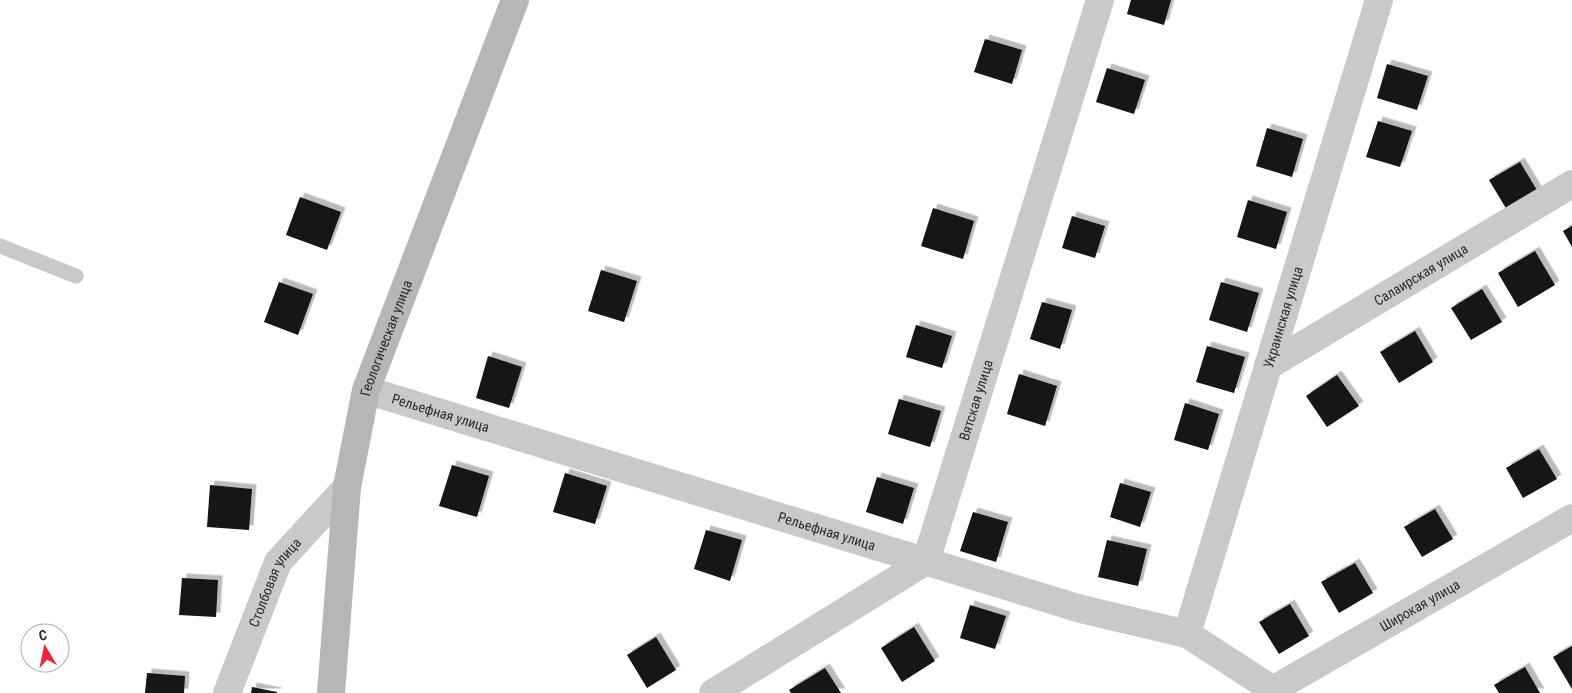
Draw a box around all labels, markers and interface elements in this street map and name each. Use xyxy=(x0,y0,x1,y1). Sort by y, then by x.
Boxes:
street label: Салаирская улица xyxy=(1371,240,1470,309)
street label: Украинская улица xyxy=(1260,264,1306,370)
street label: Геологическая улица xyxy=(357,278,415,397)
street label: Вятская улица xyxy=(956,358,996,442)
street label: Рельефная улица xyxy=(390,390,491,435)
street label: Рельефная улица xyxy=(776,509,878,554)
street label: Столбовая улица xyxy=(245,534,304,629)
street label: Широкая улица xyxy=(1377,576,1463,635)
north arrow xyxy=(20,623,70,673)
text: С xyxy=(37,627,48,644)

